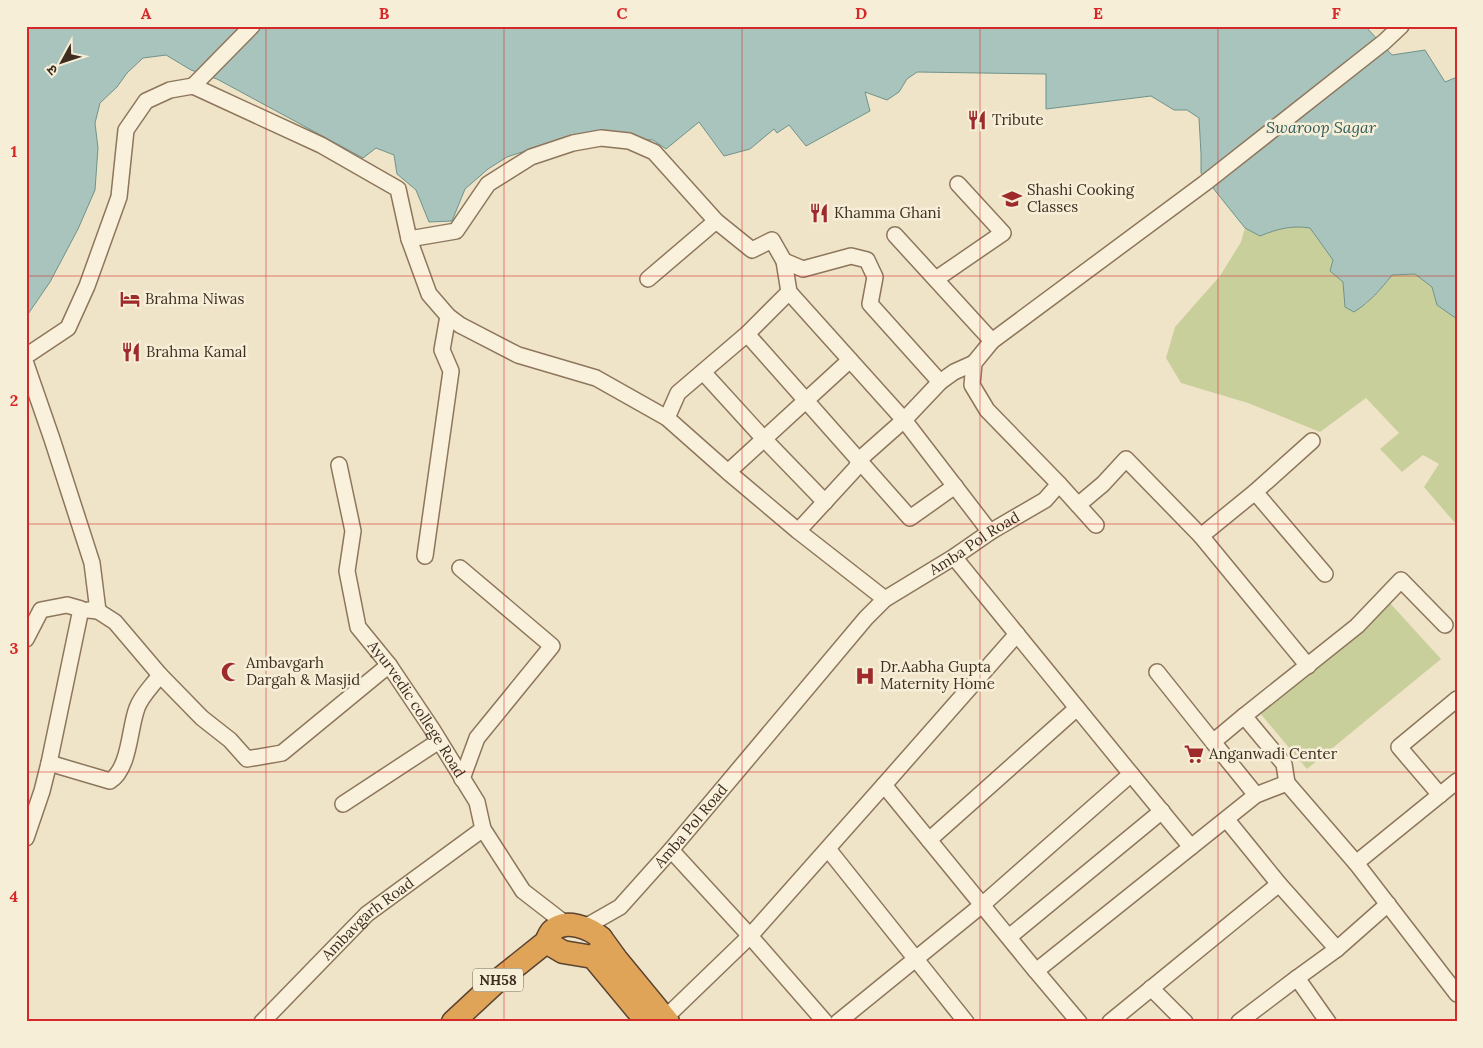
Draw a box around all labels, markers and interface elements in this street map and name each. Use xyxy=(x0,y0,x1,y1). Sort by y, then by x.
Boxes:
text: A xyxy=(141,3,152,23)
text: B xyxy=(379,3,390,23)
text: C xyxy=(616,3,628,23)
text: D xyxy=(855,3,867,23)
text: E xyxy=(1093,3,1103,23)
text: F xyxy=(1331,3,1341,23)
north arrow xyxy=(38,38,88,88)
text: उ xyxy=(42,61,62,79)
restaurant icon: Tribute xyxy=(966,109,988,131)
place label: Tribute xyxy=(992,110,1044,129)
water label: Swaroop Sagar xyxy=(1266,117,1377,137)
text: 1 xyxy=(11,141,17,161)
place label: Shashi Cooking Classes xyxy=(1027,180,1135,216)
school or university icon: Shashi Cooking Classes xyxy=(1001,188,1023,210)
restaurant icon: Khamma Ghani xyxy=(808,202,830,224)
place label: Khamma Ghani xyxy=(834,203,941,222)
hotel icon: Brahma Niwas xyxy=(119,288,141,310)
place label: Brahma Niwas xyxy=(145,289,245,308)
restaurant icon: Brahma Kamal xyxy=(120,341,142,363)
place label: Brahma Kamal xyxy=(146,342,247,361)
text: 2 xyxy=(10,390,18,410)
street label: Amba Pol Road xyxy=(925,507,1023,579)
street label: Ayurvedic college Road xyxy=(363,636,470,781)
text: 3 xyxy=(10,638,19,658)
place label: Ambavgarh Dargah & Masjid xyxy=(245,653,360,689)
place label: Dr.Aabha Gupta Maternity Home xyxy=(880,657,995,693)
mosque icon: Ambavgarh Dargah & Masjid xyxy=(220,661,242,683)
hospital icon: Dr.Aabha Gupta Maternity Home xyxy=(854,665,876,687)
supermarket icon: Anganwadi Center xyxy=(1183,743,1205,765)
place label: Anganwadi Center xyxy=(1208,744,1338,763)
street label: Amba Pol Road xyxy=(649,780,731,872)
street label: Ambavgarh Road xyxy=(317,873,417,965)
text: 4 xyxy=(10,886,19,906)
road number: NH58 xyxy=(473,968,523,992)

